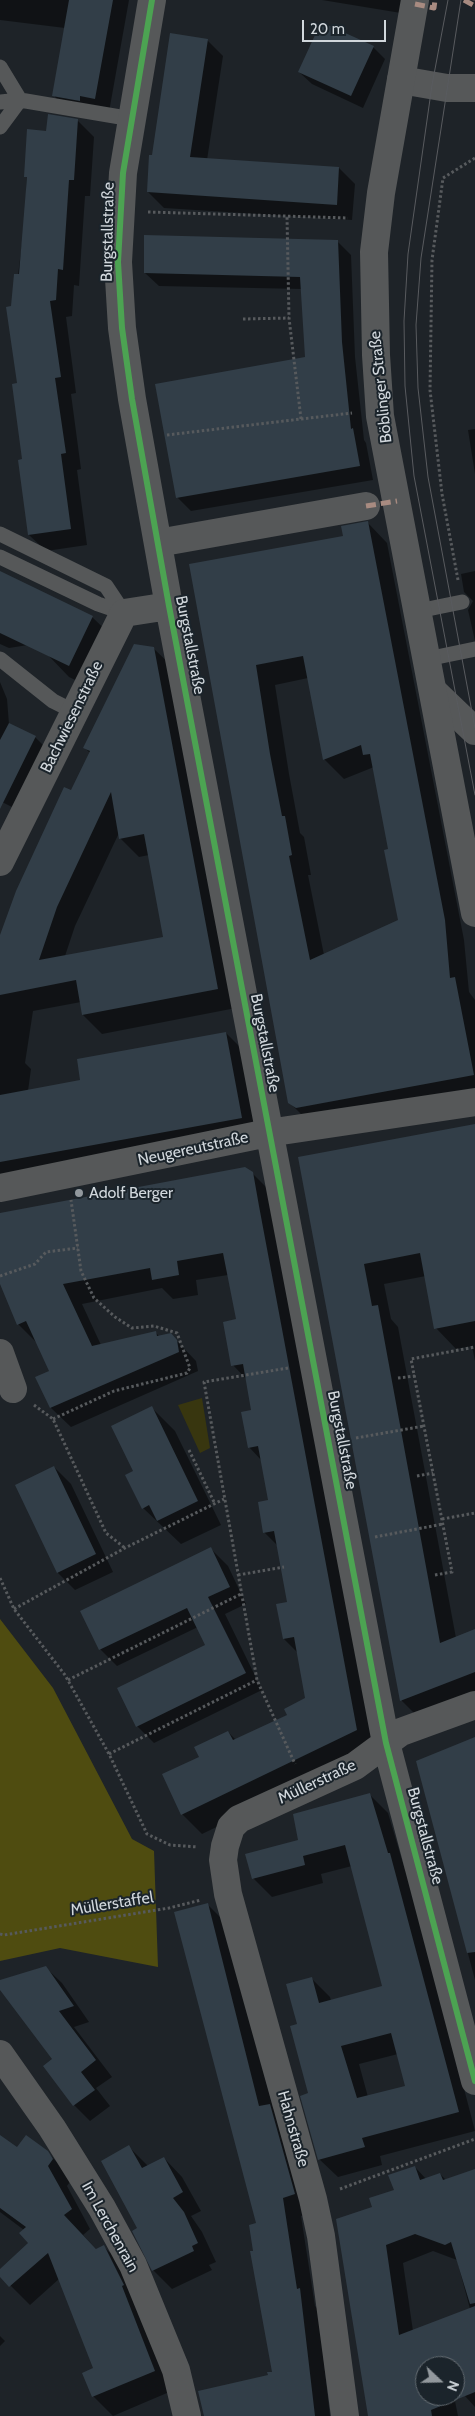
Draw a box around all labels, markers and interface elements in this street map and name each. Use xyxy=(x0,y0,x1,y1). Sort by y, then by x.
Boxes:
scale bar xyxy=(305,10,389,42)
text: 20 m xyxy=(310,20,345,38)
street label: Burgstallstraße xyxy=(98,182,118,282)
street label: Böblinger Straße xyxy=(366,330,396,444)
street label: Burgstallstraße xyxy=(171,594,209,696)
street label: Bachwiesenstraße xyxy=(37,658,107,776)
street label: Burgstallstraße xyxy=(246,992,284,1094)
street label: Neugereutstraße xyxy=(136,1128,250,1170)
place label: Adolf Berger xyxy=(89,1183,173,1203)
marker: Adolf Berger xyxy=(73,1187,85,1199)
street label: Burgstallstraße xyxy=(323,1389,361,1491)
street label: Müllerstraße xyxy=(275,1756,359,1808)
street label: Burgstallstraße xyxy=(403,1785,447,1887)
street label: Müllerstaffel xyxy=(69,1888,155,1920)
street label: Hahnstraße xyxy=(273,2089,313,2169)
street label: Im Lerchenrain xyxy=(77,2178,143,2276)
north arrow xyxy=(415,2356,465,2406)
text: N xyxy=(443,2378,463,2394)

